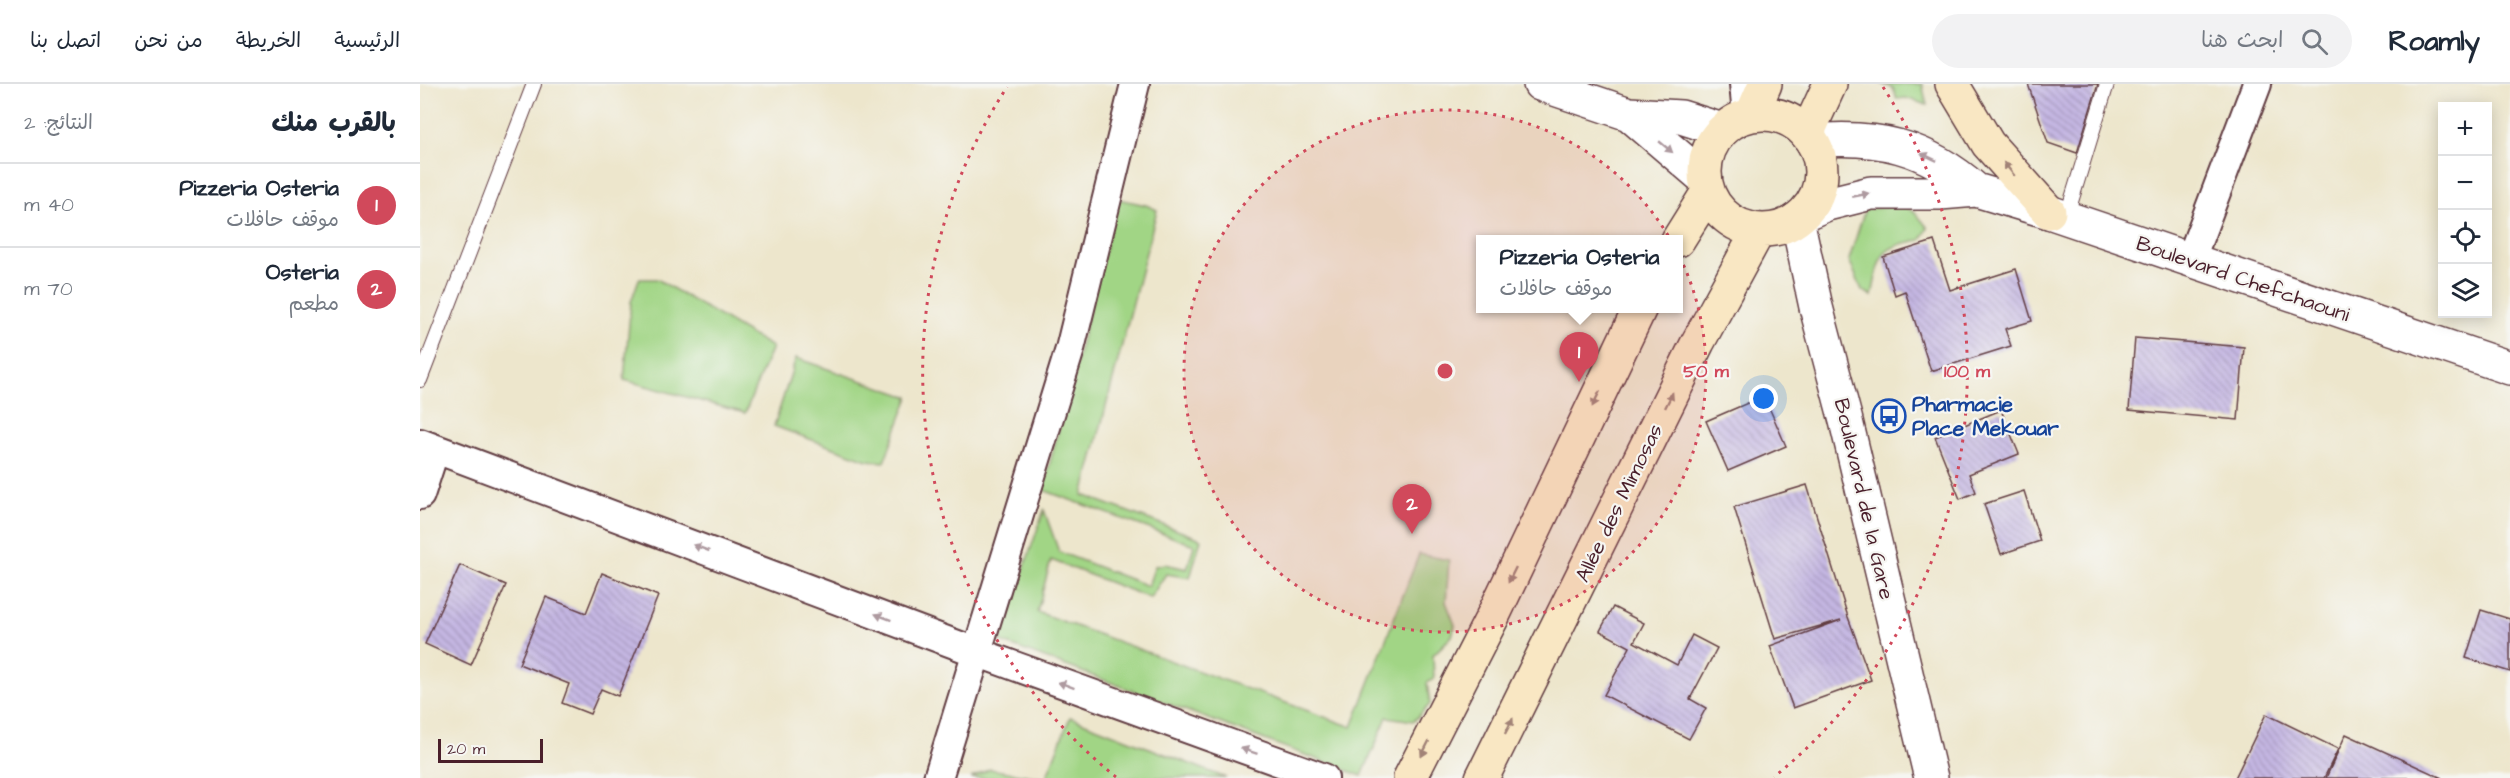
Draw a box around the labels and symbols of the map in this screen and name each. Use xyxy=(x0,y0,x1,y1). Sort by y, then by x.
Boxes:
one-way arrow xyxy=(1659,140,1674,153)
one-way arrow xyxy=(1920,152,1937,161)
one-way arrow xyxy=(2003,162,2016,177)
one-way arrow xyxy=(1852,190,1871,199)
street label: Boulevard Chefchaouni xyxy=(2132,229,2354,329)
pin: 1 xyxy=(1560,332,1598,382)
text: 50 m xyxy=(1683,359,1730,384)
text: 100 m xyxy=(1944,359,1991,384)
centre of rings xyxy=(1435,361,1455,381)
your location xyxy=(1749,384,1778,413)
one-way arrow xyxy=(1592,390,1601,407)
place label: Pharmacie Place Mekouar xyxy=(1912,390,2059,443)
one-way arrow xyxy=(1665,392,1674,409)
street label: Boulevard de la Gare xyxy=(1827,396,1901,602)
bus stop icon: Pharmacie Place Mekouar xyxy=(1871,398,1907,434)
street label: Allée des Mimosas xyxy=(1568,419,1670,587)
pin: 2 xyxy=(1392,484,1432,534)
one-way arrow xyxy=(692,543,710,552)
one-way arrow xyxy=(1508,566,1517,583)
one-way arrow xyxy=(874,612,892,622)
one-way arrow xyxy=(1057,680,1075,690)
one-way arrow xyxy=(1504,717,1513,734)
scale bar xyxy=(438,736,543,764)
one-way arrow xyxy=(1420,741,1430,758)
one-way arrow xyxy=(1240,746,1258,756)

